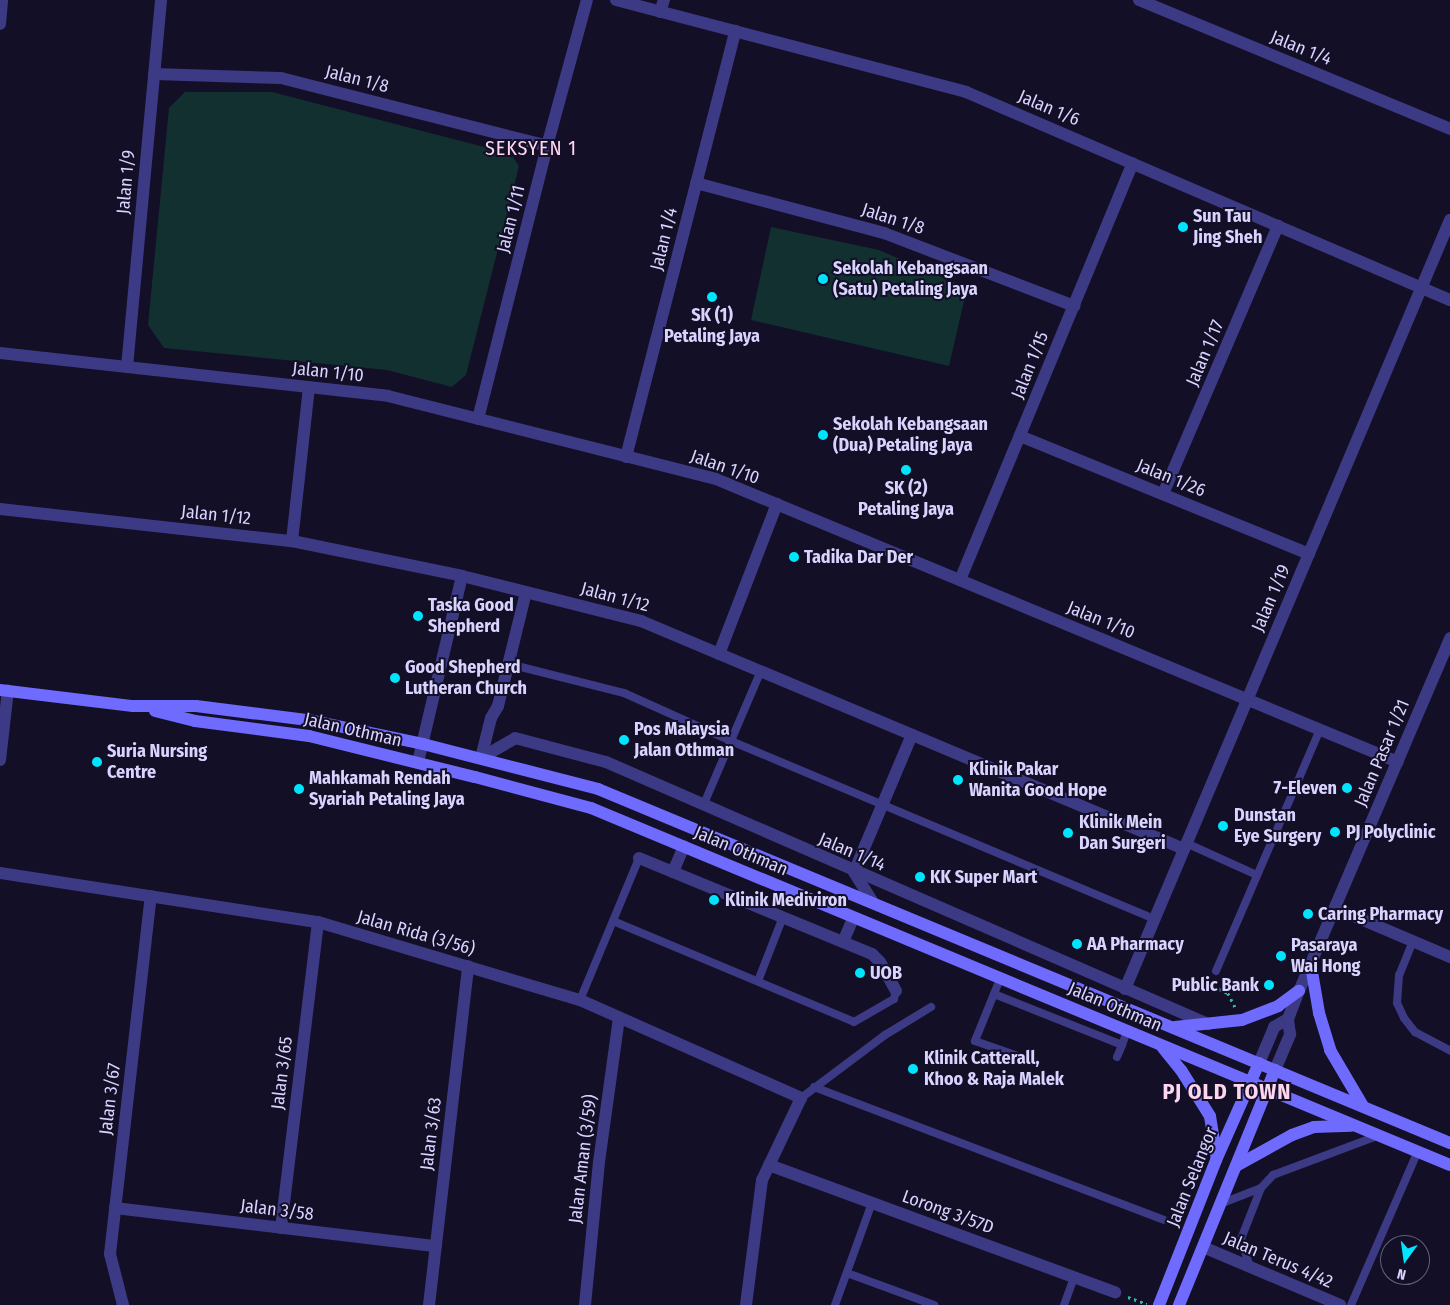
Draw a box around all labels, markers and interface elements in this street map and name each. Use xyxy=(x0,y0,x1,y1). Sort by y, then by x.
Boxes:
street label: Jalan 1/4 xyxy=(1267,26,1335,70)
street label: Jalan 1/8 xyxy=(323,61,391,97)
street label: Jalan 1/6 xyxy=(1015,85,1083,131)
district label: SEKSYEN 1 xyxy=(484,136,578,160)
street label: Jalan 1/9 xyxy=(112,149,140,215)
street label: Jalan 1/11 xyxy=(492,183,530,255)
street label: Jalan 1/8 xyxy=(859,199,927,239)
street label: Jalan 1/4 xyxy=(646,205,682,273)
place label: Sun Tau Jing Sheh xyxy=(1193,206,1262,248)
marker: Sun Tau Jing Sheh xyxy=(1177,221,1189,233)
place label: Sekolah Kebangsaan (Satu) Petaling Jaya xyxy=(833,258,988,300)
marker: Sekolah Kebangsaan (Satu) Petaling Jaya xyxy=(817,273,829,285)
marker: SK (1) Petaling Jaya xyxy=(706,291,718,303)
place label: SK (1) Petaling Jaya xyxy=(664,305,760,348)
street label: Jalan 1/17 xyxy=(1181,317,1229,389)
street label: Jalan 1/15 xyxy=(1007,328,1053,402)
street label: Jalan 1/10 xyxy=(291,358,365,386)
place label: Sekolah Kebangsaan (Dua) Petaling Jaya xyxy=(833,414,988,456)
marker: Sekolah Kebangsaan (Dua) Petaling Jaya xyxy=(817,429,829,441)
street label: Jalan 1/10 xyxy=(688,445,762,489)
street label: Jalan 1/26 xyxy=(1133,454,1209,502)
marker: SK (2) Petaling Jaya xyxy=(900,464,912,476)
place label: SK (2) Petaling Jaya xyxy=(858,478,954,520)
street label: Jalan 1/12 xyxy=(180,501,252,529)
place label: Tadika Dar Der xyxy=(804,546,913,568)
marker: Tadika Dar Der xyxy=(788,551,800,563)
street label: Jalan 1/19 xyxy=(1247,561,1295,635)
street label: Jalan 1/12 xyxy=(578,577,652,617)
place label: Taska Good Shepherd xyxy=(428,595,514,638)
street label: Jalan 1/10 xyxy=(1064,597,1138,643)
marker: Taska Good Shepherd xyxy=(412,610,424,622)
place label: Good Shepherd Lutheran Church xyxy=(405,657,527,700)
marker: Good Shepherd Lutheran Church xyxy=(389,672,401,684)
street label: Jalan Pasar 1/21 xyxy=(1350,696,1414,810)
street label: Jalan Othman xyxy=(302,708,404,752)
place label: Pos Malaysia Jalan Othman xyxy=(634,719,734,762)
marker: Pos Malaysia Jalan Othman xyxy=(618,734,630,746)
place label: Suria Nursing Centre xyxy=(107,741,207,784)
marker: Suria Nursing Centre xyxy=(91,756,103,768)
place label: Klinik Pakar Wanita Good Hope xyxy=(969,759,1107,802)
place label: Mahkamah Rendah Syariah Petaling Jaya xyxy=(309,768,465,811)
marker: Klinik Pakar Wanita Good Hope xyxy=(951,773,965,787)
place label: 7-Eleven xyxy=(1274,777,1337,799)
marker: 7-Eleven xyxy=(1341,782,1353,794)
marker: Mahkamah Rendah Syariah Petaling Jaya xyxy=(293,783,305,795)
place label: Dunstan Eye Surgery xyxy=(1234,805,1321,848)
place label: Klinik Mein Dan Surgeri xyxy=(1079,812,1166,854)
marker: Dunstan Eye Surgery xyxy=(1216,819,1230,833)
place label: PJ Polyclinic xyxy=(1346,821,1435,843)
street label: Jalan Othman xyxy=(691,822,791,880)
marker: PJ Polyclinic xyxy=(1328,825,1342,839)
marker: Klinik Mein Dan Surgeri xyxy=(1061,826,1075,840)
street label: Jalan 1/14 xyxy=(815,828,889,876)
place label: KK Super Mart xyxy=(930,866,1037,888)
marker: KK Super Mart xyxy=(914,871,926,883)
place label: Klinik Mediviron xyxy=(725,889,847,911)
marker: Klinik Mediviron xyxy=(707,893,721,907)
place label: Caring Pharmacy xyxy=(1318,903,1443,925)
street label: Jalan Rida (3/56) xyxy=(355,906,477,960)
marker: Caring Pharmacy xyxy=(1302,908,1314,920)
place label: AA Pharmacy xyxy=(1087,933,1184,955)
place label: Pasaraya Wai Hong xyxy=(1291,935,1361,978)
marker: AA Pharmacy xyxy=(1071,938,1083,950)
marker: Pasaraya Wai Hong xyxy=(1275,950,1287,962)
place label: UOB xyxy=(870,962,902,984)
marker: UOB xyxy=(854,967,866,979)
place label: Public Bank xyxy=(1172,974,1259,996)
street label: Jalan Othman xyxy=(1065,978,1165,1036)
marker: Public Bank xyxy=(1263,979,1275,991)
street label: Jalan 3/65 xyxy=(267,1035,297,1111)
place label: Klinik Catterall, Khoo & Raja Malek xyxy=(924,1048,1064,1090)
street label: Jalan 3/67 xyxy=(95,1062,125,1136)
marker: Klinik Catterall, Khoo & Raja Malek xyxy=(906,1062,920,1076)
district label: PJ OLD TOWN xyxy=(1161,1079,1293,1105)
street label: Jalan Aman (3/59) xyxy=(564,1093,602,1225)
street label: Jalan 3/63 xyxy=(416,1096,446,1172)
street label: Jalan Selangor xyxy=(1162,1124,1222,1230)
street label: Lorong 3/57D xyxy=(899,1185,997,1239)
street label: Jalan 3/58 xyxy=(239,1195,315,1225)
street label: Jalan Terus 4/42 xyxy=(1220,1227,1336,1293)
north arrow xyxy=(1380,1235,1430,1285)
text: N xyxy=(1395,1265,1408,1283)

